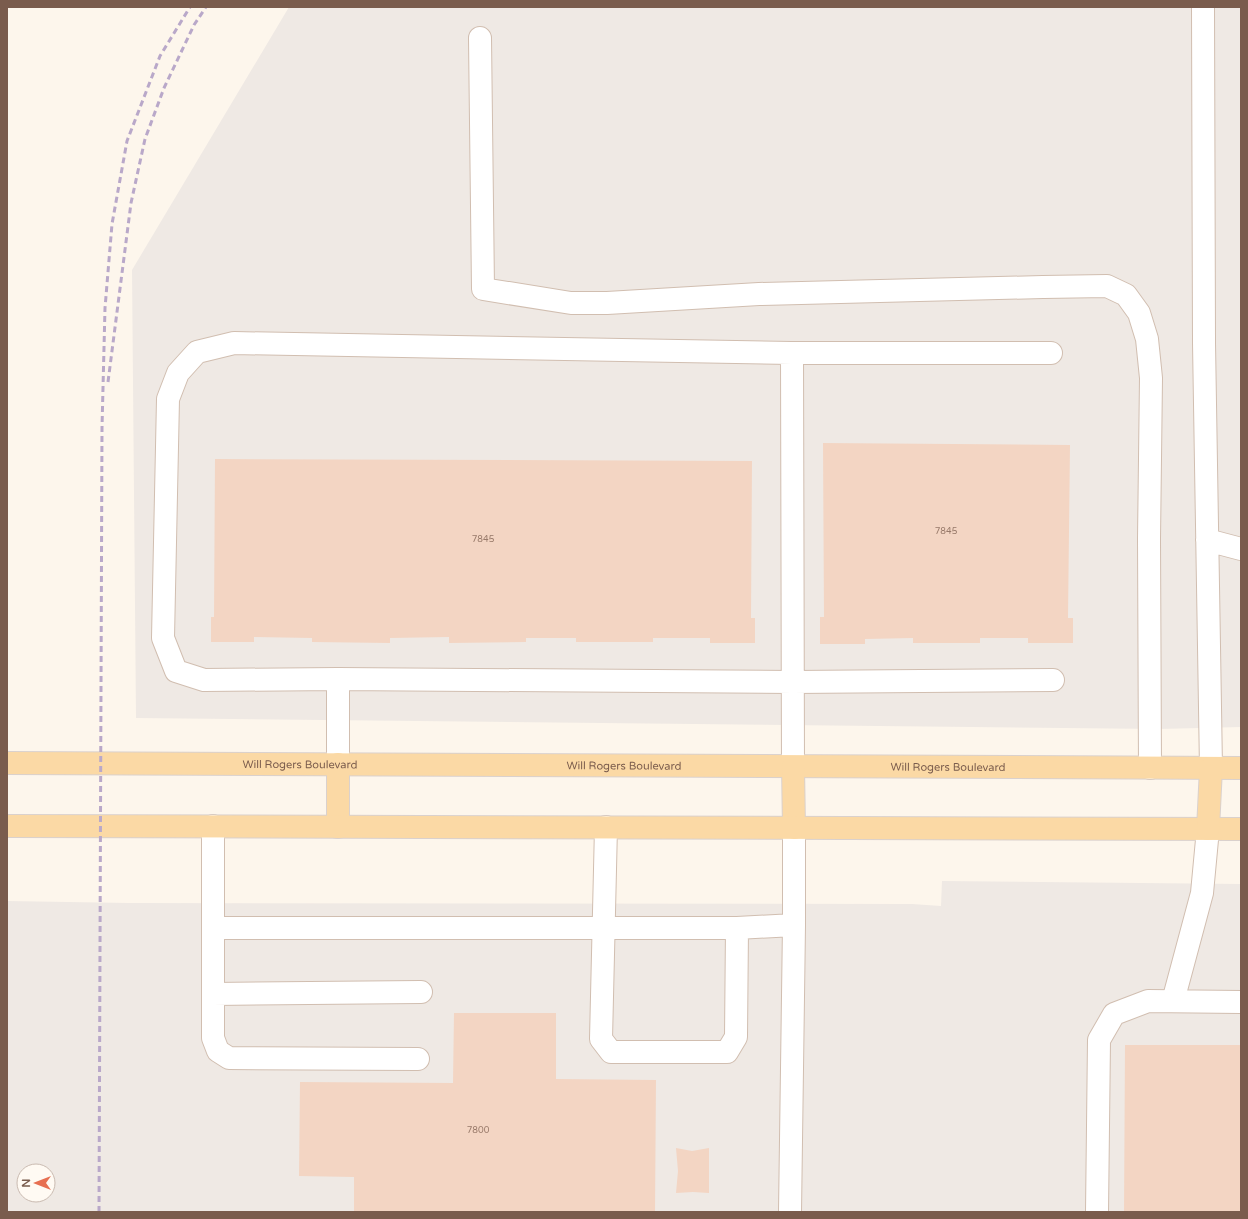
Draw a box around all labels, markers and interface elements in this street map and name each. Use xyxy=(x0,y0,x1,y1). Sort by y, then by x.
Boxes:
house number: 7845 xyxy=(935,526,958,537)
house number: 7845 xyxy=(472,534,495,545)
street label: Will Rogers Boulevard xyxy=(242,758,358,771)
street label: Will Rogers Boulevard xyxy=(566,759,682,773)
street label: Will Rogers Boulevard xyxy=(890,761,1006,774)
house number: 7800 xyxy=(467,1125,490,1136)
north arrow xyxy=(16,1163,56,1203)
text: N xyxy=(20,1179,33,1187)

